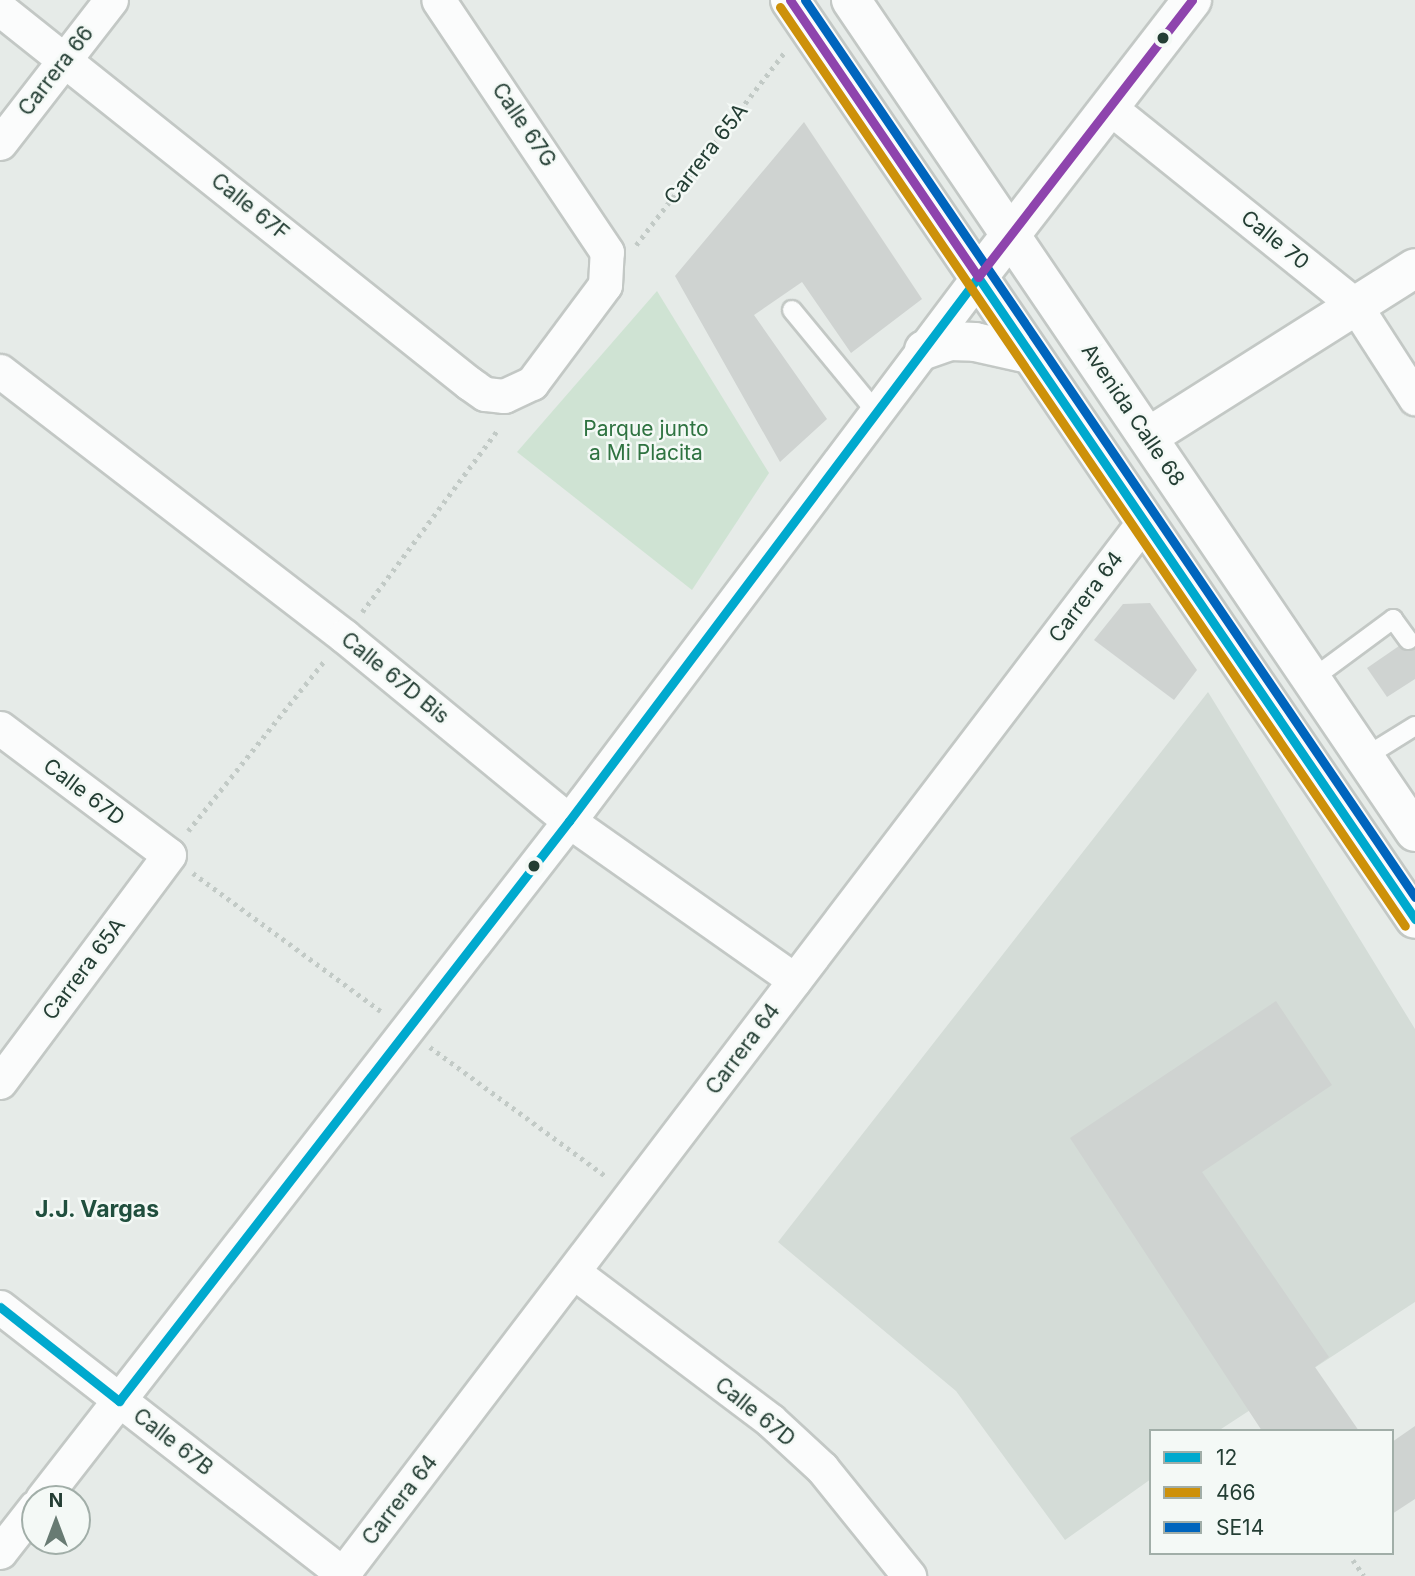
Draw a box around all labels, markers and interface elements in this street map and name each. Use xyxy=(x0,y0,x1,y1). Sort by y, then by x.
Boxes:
street label: Carrera 66 xyxy=(13,21,99,121)
unlabelled marker xyxy=(1156,31,1170,45)
street label: Calle 67G xyxy=(487,78,561,172)
street label: Carrera 65A xyxy=(659,99,753,209)
street label: Calle 67F xyxy=(206,168,294,246)
street label: Calle 70 xyxy=(1236,205,1314,275)
street label: Avenida Calle 68 xyxy=(1076,339,1190,491)
park label: Parque junto a Mi Placita xyxy=(583,416,709,466)
street label: Carrera 64 xyxy=(1044,547,1128,647)
street label: Calle 67D Bis xyxy=(336,627,454,729)
street label: Calle 67D xyxy=(38,753,130,831)
unlabelled marker xyxy=(527,859,541,873)
street label: Carrera 65A xyxy=(38,913,130,1025)
street label: Carrera 64 xyxy=(701,999,785,1099)
district label: J.J. Vargas xyxy=(35,1195,159,1223)
street label: Calle 67D xyxy=(710,1372,800,1452)
street label: Calle 67B xyxy=(128,1403,218,1481)
legend xyxy=(1149,1429,1394,1555)
text: 12 xyxy=(1216,1445,1237,1470)
street label: Carrera 64 xyxy=(357,1450,443,1550)
text: 466 xyxy=(1216,1480,1256,1505)
north arrow xyxy=(21,1485,91,1555)
text: N xyxy=(49,1489,63,1512)
text: SE14 xyxy=(1216,1515,1264,1540)

